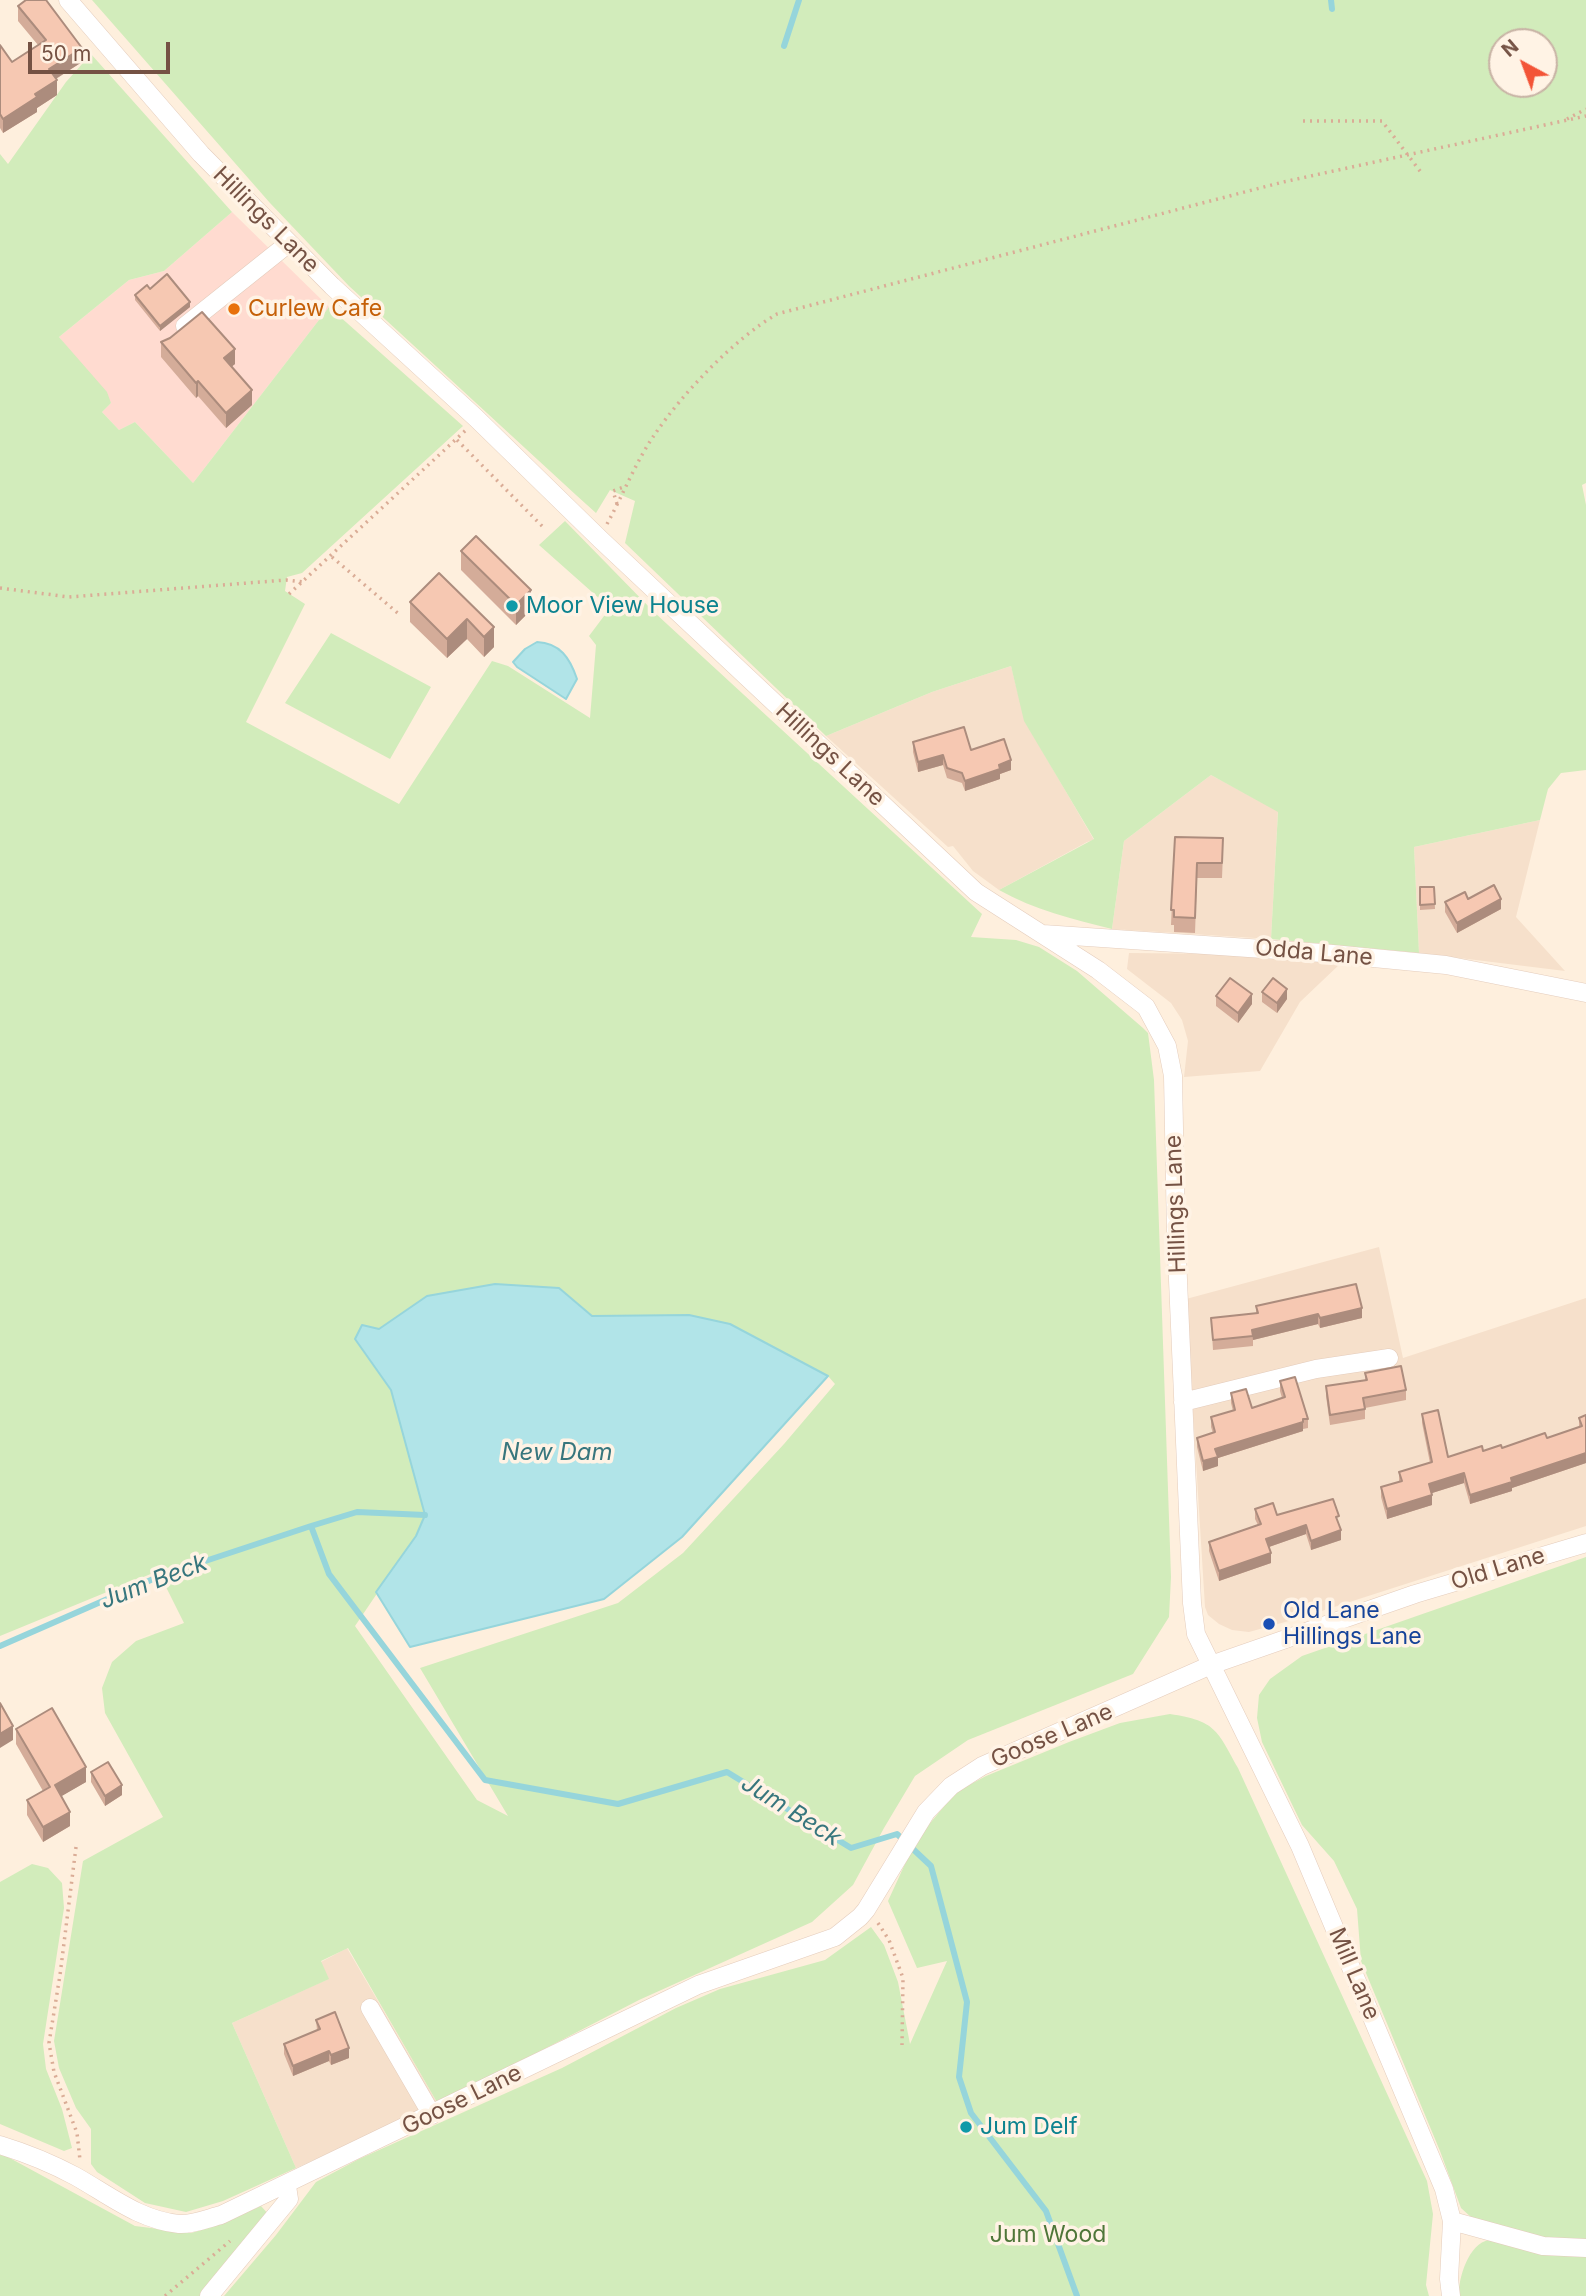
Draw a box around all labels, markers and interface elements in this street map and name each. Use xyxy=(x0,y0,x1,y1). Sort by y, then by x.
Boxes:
scale bar xyxy=(32,28,173,72)
north arrow xyxy=(1488,28,1558,98)
text: N xyxy=(1497,35,1523,62)
text: 50 m xyxy=(41,41,91,66)
street label: Hillings Lane xyxy=(207,161,325,279)
place label: Curlew Cafe xyxy=(248,295,382,323)
marker: Curlew Cafe xyxy=(226,301,242,317)
place label: Moor View House xyxy=(526,592,719,620)
marker: Moor View House xyxy=(504,598,520,614)
street label: Hillings Lane xyxy=(770,698,890,812)
street label: Odda Lane xyxy=(1254,934,1374,972)
street label: Hillings Lane xyxy=(1160,1134,1192,1274)
water label: New Dam xyxy=(502,1439,612,1467)
street label: Old Lane xyxy=(1448,1542,1548,1596)
water label: Jum Beck xyxy=(97,1548,211,1616)
place label: Old Lane Hillings Lane xyxy=(1283,1597,1422,1651)
marker: Old Lane Hillings Lane xyxy=(1261,1616,1277,1632)
street label: Goose Lane xyxy=(987,1698,1117,1774)
water label: Jum Beck xyxy=(736,1769,846,1853)
street label: Mill Lane xyxy=(1322,1924,1386,2024)
street label: Goose Lane xyxy=(398,2059,526,2141)
place label: Jum Delf xyxy=(980,2113,1077,2141)
marker: Jum Delf xyxy=(958,2119,974,2135)
park label: Jum Wood xyxy=(990,2221,1106,2249)

